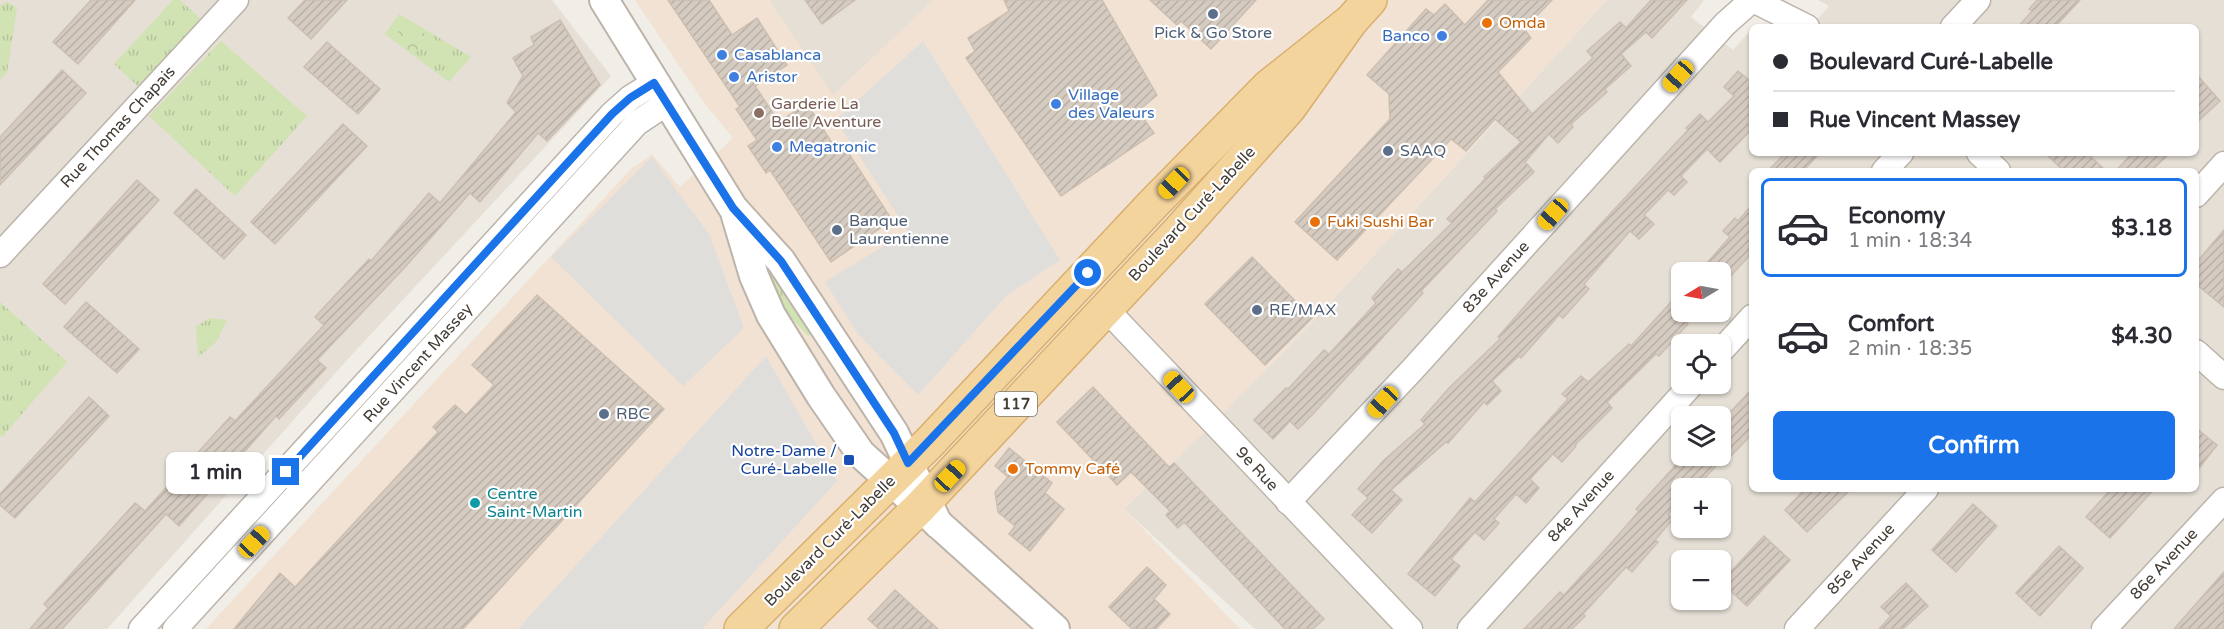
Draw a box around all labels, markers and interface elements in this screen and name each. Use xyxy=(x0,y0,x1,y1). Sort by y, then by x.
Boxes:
marker: Pick & Go Store xyxy=(1206,7,1220,21)
place label: Omda xyxy=(1499,13,1546,33)
marker: Omda xyxy=(1480,16,1494,30)
place label: Pick & Go Store xyxy=(1154,23,1272,43)
place label: Banco xyxy=(1382,26,1430,46)
marker: Banco xyxy=(1435,29,1449,43)
place label: Casablanca xyxy=(734,45,821,65)
marker: Casablanca xyxy=(715,48,729,62)
text: Boulevard Curé-Labelle xyxy=(1809,49,2053,75)
car xyxy=(1659,57,1697,95)
street label: Rue Thomas Chapais xyxy=(56,62,180,192)
place label: Aristor xyxy=(746,67,798,87)
marker: Aristor xyxy=(727,70,741,84)
place label: Village des Valeurs xyxy=(1068,85,1155,123)
place label: Garderie La Belle Aventure xyxy=(771,94,881,132)
marker: Village des Valeurs xyxy=(1049,97,1063,111)
marker: Garderie La Belle Aventure xyxy=(752,106,766,120)
text: Rue Vincent Massey xyxy=(1809,107,2020,133)
place label: Megatronic xyxy=(789,137,876,157)
marker: Megatronic xyxy=(770,140,784,154)
place label: SAAQ xyxy=(1400,141,1446,161)
street label: Boulevard Curé-Labelle xyxy=(1124,142,1260,286)
marker: SAAQ xyxy=(1381,144,1395,158)
car xyxy=(1155,164,1193,202)
car xyxy=(1534,195,1572,233)
icon: car xyxy=(1776,201,1830,255)
text: Economy xyxy=(1848,203,1945,229)
place label: Banque Laurentienne xyxy=(849,211,949,249)
place label: Fuki Sushi Bar xyxy=(1327,212,1435,232)
marker: Fuki Sushi Bar xyxy=(1308,215,1322,229)
text: $3.18 xyxy=(2111,215,2172,241)
marker: Banque Laurentienne xyxy=(830,223,844,237)
text: 1 min · 18:34 xyxy=(1848,229,1972,253)
street label: 83e Avenue xyxy=(1458,237,1534,317)
route start xyxy=(1074,259,1101,286)
north arrow xyxy=(1671,262,1731,322)
map controls xyxy=(1671,262,1731,610)
street label: Rue Vincent Massey xyxy=(359,299,477,427)
place label: RE/MAX xyxy=(1269,300,1336,320)
marker: RE/MAX xyxy=(1250,303,1264,317)
icon: car xyxy=(1776,309,1830,363)
text: Comfort xyxy=(1848,311,1934,337)
text: $4.30 xyxy=(2111,323,2172,349)
button: locate xyxy=(1671,334,1731,394)
text: 2 min · 18:35 xyxy=(1848,337,1972,361)
car xyxy=(1160,368,1198,406)
car xyxy=(1364,383,1402,421)
road number: 117 xyxy=(995,392,1037,416)
place label: RBC xyxy=(616,404,650,424)
button: layers xyxy=(1671,406,1731,466)
marker: RBC xyxy=(597,407,611,421)
button: Confirm xyxy=(1773,411,2175,480)
place label: Notre-Dame / Curé-Labelle xyxy=(731,441,837,479)
street label: 9e Rue xyxy=(1231,443,1283,495)
callout: 1 min xyxy=(166,451,265,493)
marker: Notre-Dame / Curé-Labelle xyxy=(842,453,856,467)
car xyxy=(931,457,969,495)
route end xyxy=(272,458,299,485)
place label: Tommy Café xyxy=(1025,459,1120,479)
text: 1 min xyxy=(189,461,242,485)
marker: Tommy Café xyxy=(1006,462,1020,476)
street label: 84e Avenue xyxy=(1543,466,1619,546)
street label: Boulevard Curé-Labelle xyxy=(760,471,900,611)
button: + xyxy=(1671,478,1731,538)
place label: Centre Saint-Martin xyxy=(487,484,582,522)
marker: Centre Saint-Martin xyxy=(468,496,482,510)
street label: 85e Avenue xyxy=(1823,519,1899,599)
car xyxy=(235,523,273,561)
street label: 86e Avenue xyxy=(2126,524,2202,604)
button: − xyxy=(1671,550,1731,610)

